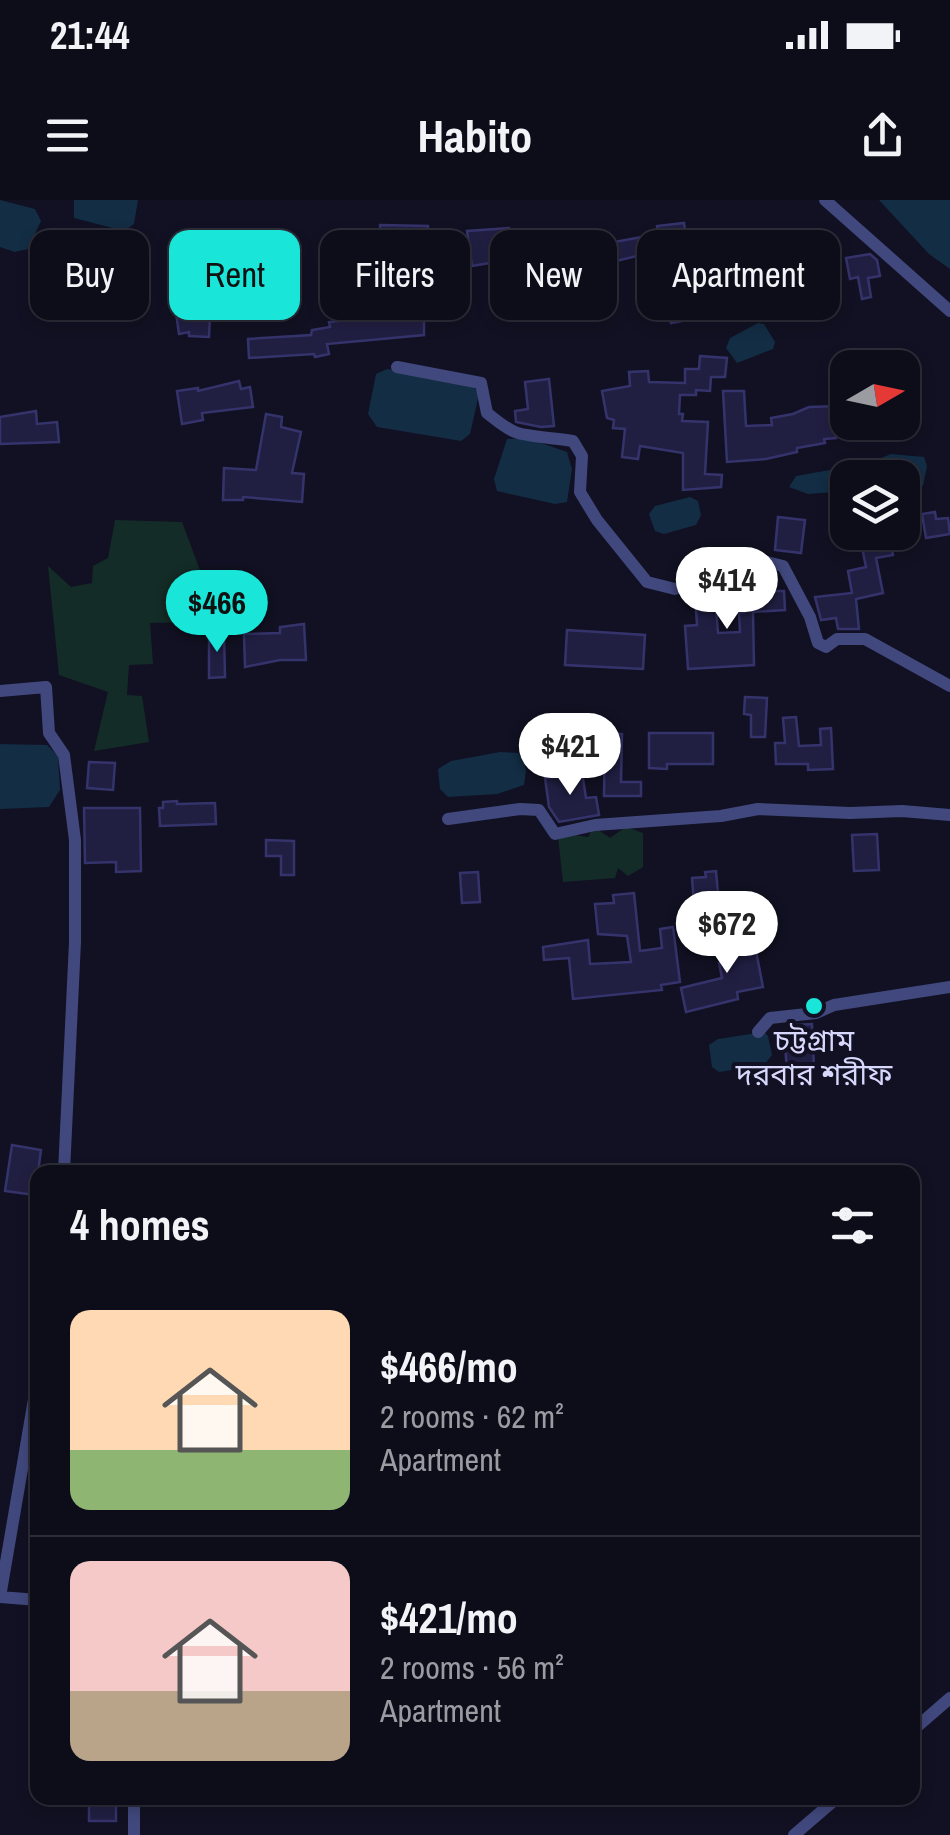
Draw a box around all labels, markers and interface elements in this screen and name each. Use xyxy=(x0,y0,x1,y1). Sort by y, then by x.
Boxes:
text: 21:44 xyxy=(50,10,130,61)
text: Habito xyxy=(418,105,532,166)
icon: menu xyxy=(40,108,95,163)
icon: share xyxy=(855,108,910,163)
chip: Buy xyxy=(30,230,149,320)
chip: Rent xyxy=(169,230,300,320)
chip: Filters xyxy=(320,230,470,320)
chip: New xyxy=(490,230,617,320)
chip: Apartment xyxy=(637,230,840,320)
north arrow xyxy=(830,350,920,440)
map controls xyxy=(830,350,920,550)
button: layers xyxy=(830,460,920,550)
pin: $414 xyxy=(668,547,786,632)
text: $414 xyxy=(698,558,756,601)
pin: $466 xyxy=(158,570,276,655)
text: $466 xyxy=(188,581,246,624)
pin: $421 xyxy=(511,713,629,798)
text: $421 xyxy=(541,724,599,767)
pin: $672 xyxy=(668,891,786,976)
text: $672 xyxy=(698,902,756,945)
marker: চট্টগ্রাম দরবার শরীফ xyxy=(803,995,825,1017)
place label: চট্টগ্রাম দরবার শরীফ xyxy=(735,1020,893,1094)
text: 4 homes xyxy=(70,1197,210,1253)
icon: filters xyxy=(825,1198,880,1253)
text: $466/mo xyxy=(380,1339,518,1395)
icon: home xyxy=(150,1350,270,1470)
text: 2 rooms · 62 m² xyxy=(380,1395,564,1438)
text: Apartment xyxy=(380,1438,501,1481)
text: $421/mo xyxy=(380,1590,518,1646)
icon: home xyxy=(150,1601,270,1721)
text: 2 rooms · 56 m² xyxy=(380,1646,564,1689)
text: Apartment xyxy=(380,1689,501,1732)

